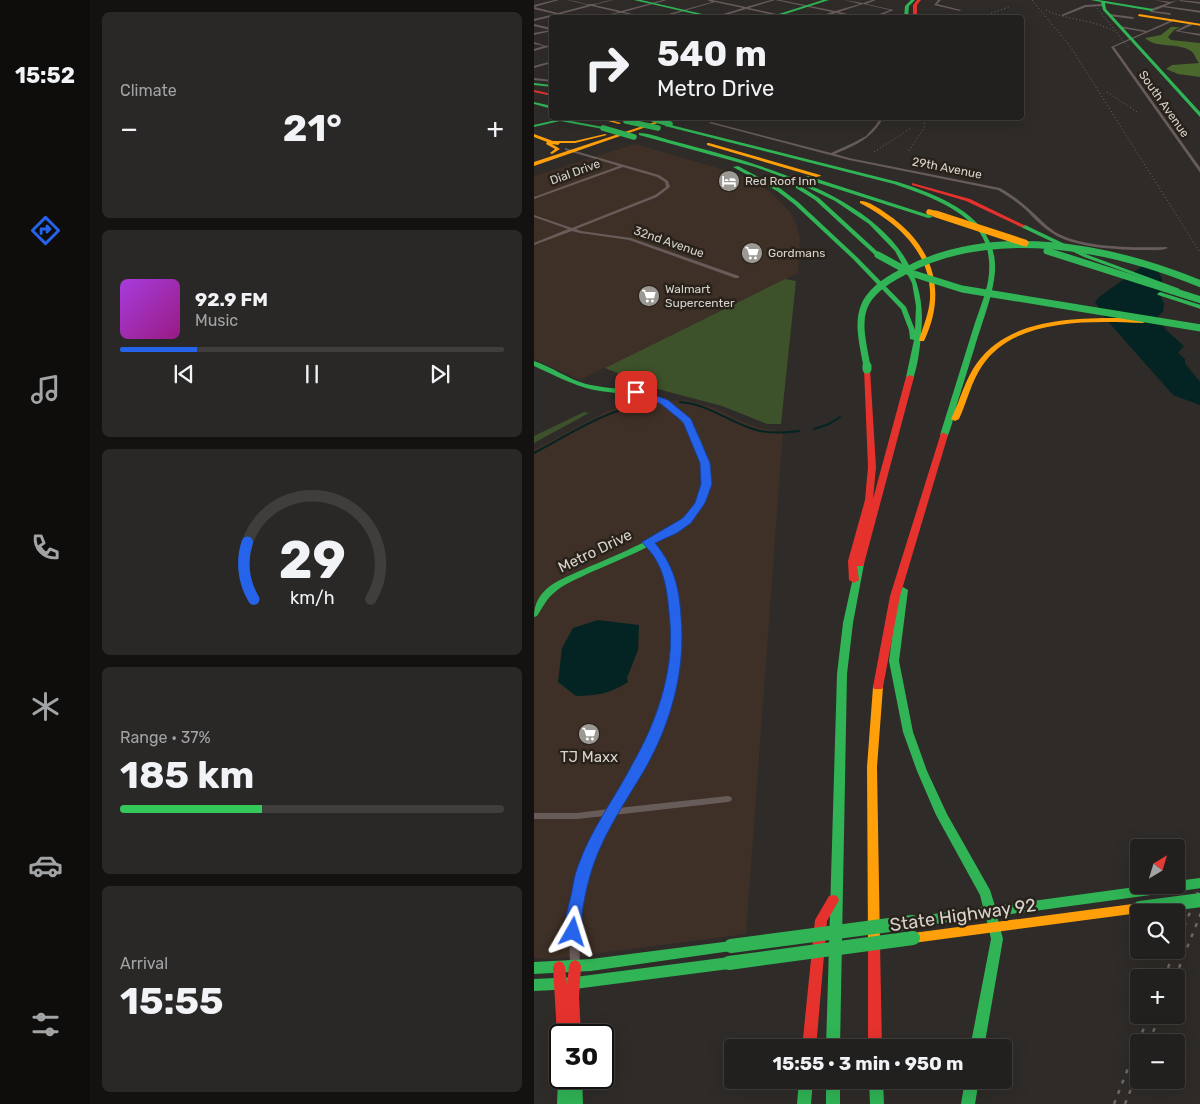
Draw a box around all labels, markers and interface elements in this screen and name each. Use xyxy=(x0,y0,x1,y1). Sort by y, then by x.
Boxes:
text: 540 m xyxy=(657,33,767,75)
icon: right xyxy=(574,35,639,100)
text: 15:52 xyxy=(15,62,75,89)
street label: South Avenue xyxy=(1136,68,1192,140)
text: Metro Drive xyxy=(657,75,774,102)
text: Climate xyxy=(120,81,177,100)
text: 21° xyxy=(283,105,342,151)
text: − xyxy=(120,112,138,145)
text: + xyxy=(487,112,504,145)
street label: 29th Avenue xyxy=(911,154,983,182)
street label: Dial Drive xyxy=(548,156,602,188)
hotel icon: Red Roof Inn xyxy=(717,169,741,193)
place label: Red Roof Inn xyxy=(745,174,816,188)
icon: directions xyxy=(28,213,63,248)
street label: 32nd Avenue xyxy=(632,223,706,261)
supermarket icon: Gordmans xyxy=(740,241,764,265)
place label: Gordmans xyxy=(768,246,825,260)
place label: Walmart Supercenter xyxy=(665,282,735,310)
supermarket icon: Walmart Supercenter xyxy=(637,284,661,308)
text: 92.9 FM xyxy=(195,288,268,311)
text: Music xyxy=(195,311,238,330)
icon: previous xyxy=(170,360,198,388)
icon: pause xyxy=(298,360,326,388)
icon: next xyxy=(426,360,454,388)
pin xyxy=(615,371,657,413)
icon: music xyxy=(28,372,63,407)
icon: arrive xyxy=(622,378,650,406)
street label: Metro Drive xyxy=(555,525,635,577)
text: 29 xyxy=(278,529,346,591)
icon: phone xyxy=(28,530,63,565)
text: km/h xyxy=(290,587,334,608)
icon: climate xyxy=(28,689,63,724)
supermarket icon: TJ Maxx xyxy=(577,722,601,746)
text: Range · 37% xyxy=(120,728,211,747)
place label: TJ Maxx xyxy=(560,748,618,766)
text: 185 km xyxy=(120,752,254,798)
north arrow xyxy=(1130,839,1185,894)
map controls xyxy=(1130,839,1185,1089)
icon: car xyxy=(28,848,63,883)
street label: State Highway 92 xyxy=(888,894,1038,936)
button: search xyxy=(1130,904,1185,959)
position arrow xyxy=(546,905,598,957)
text: Arrival xyxy=(120,954,168,973)
button: + xyxy=(1130,969,1185,1024)
text: 15:55 xyxy=(120,978,224,1024)
icon: filters xyxy=(28,1007,63,1042)
speed limit sign: 30 xyxy=(549,1024,614,1089)
button: − xyxy=(1130,1034,1185,1089)
text: 15:55 · 3 min · 950 m xyxy=(773,1052,964,1075)

